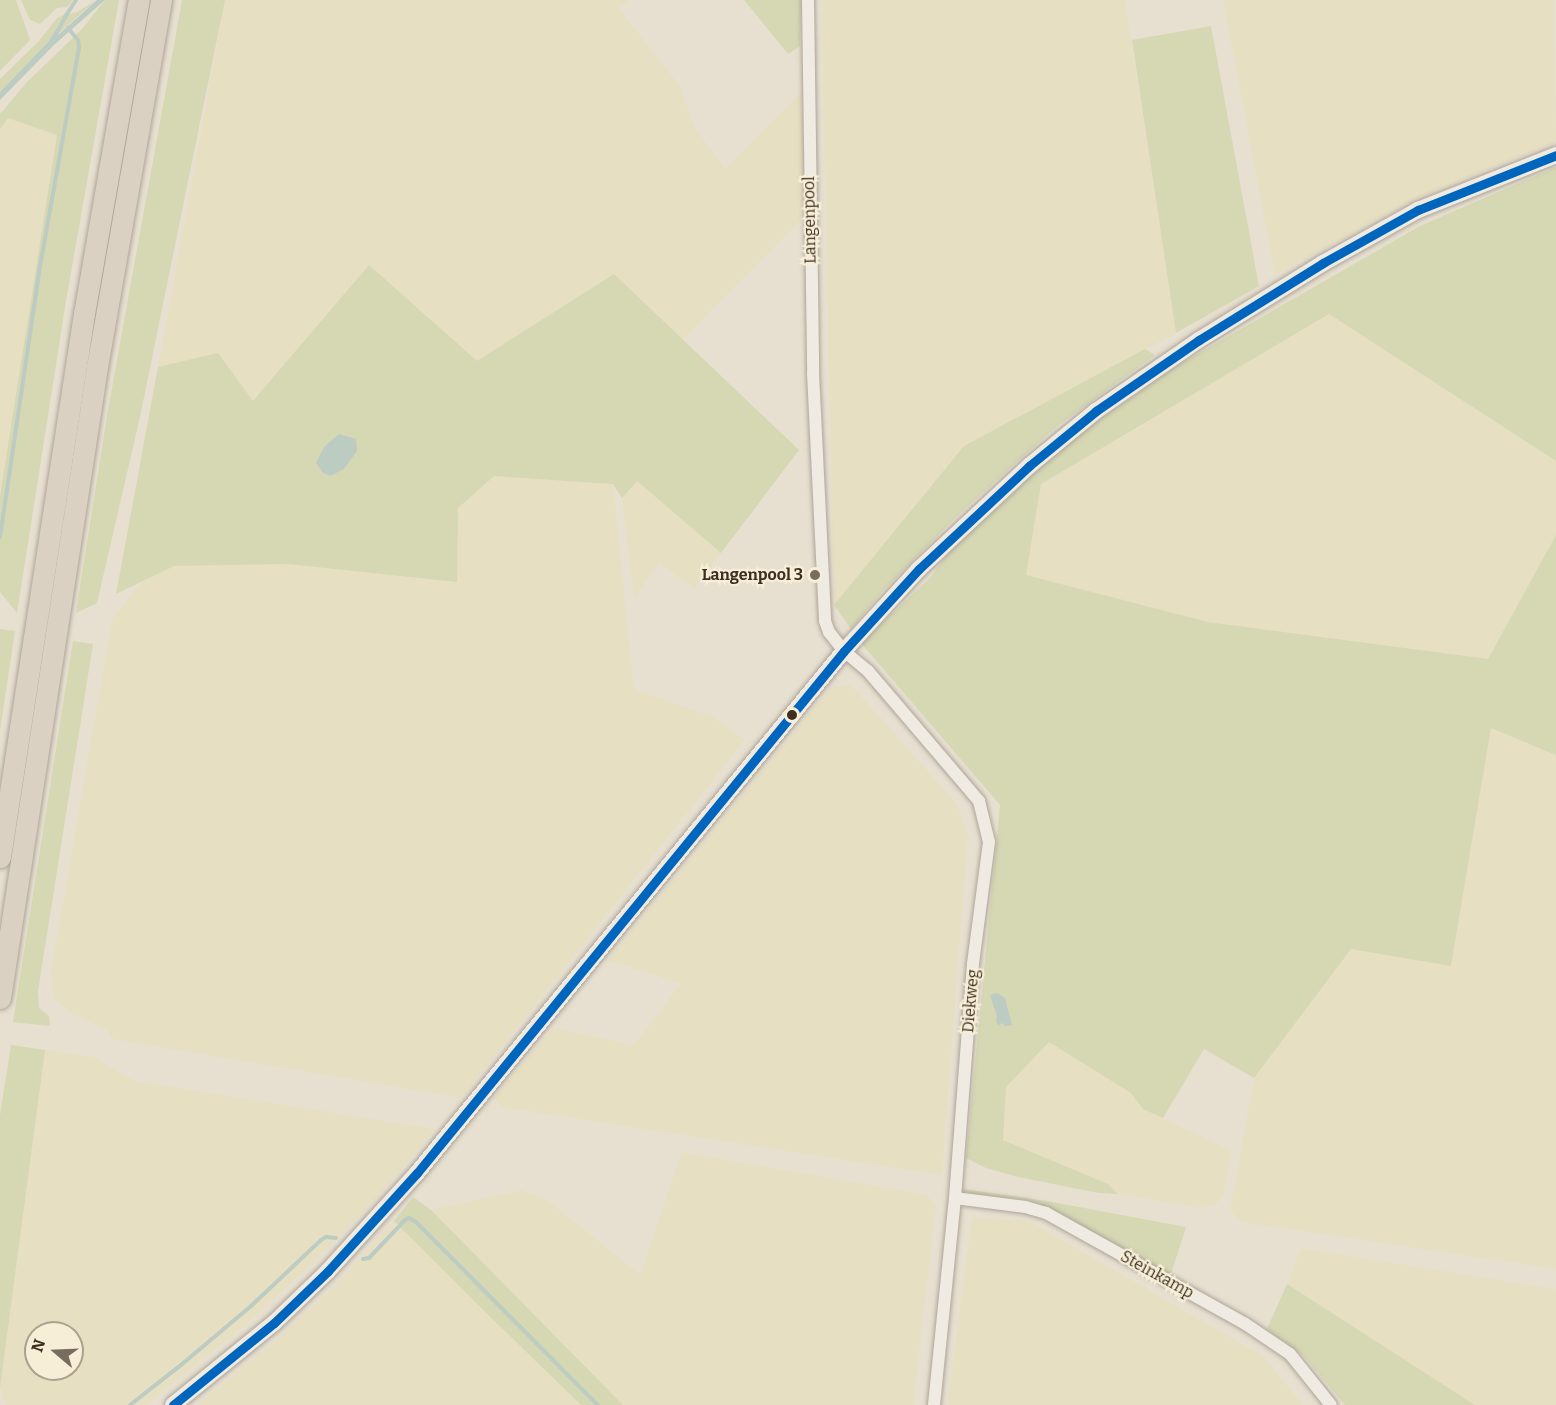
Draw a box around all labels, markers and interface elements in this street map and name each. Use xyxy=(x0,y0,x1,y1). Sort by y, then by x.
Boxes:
street label: Langenpool xyxy=(800,176,820,264)
place label: Langenpool 3 xyxy=(702,565,803,585)
marker: Langenpool 3 xyxy=(808,568,822,582)
unlabelled marker xyxy=(786,709,798,721)
street label: Diekweg xyxy=(959,968,983,1034)
street label: Steinkamp xyxy=(1117,1247,1197,1303)
north arrow xyxy=(24,1321,84,1381)
text: N xyxy=(27,1337,49,1355)

